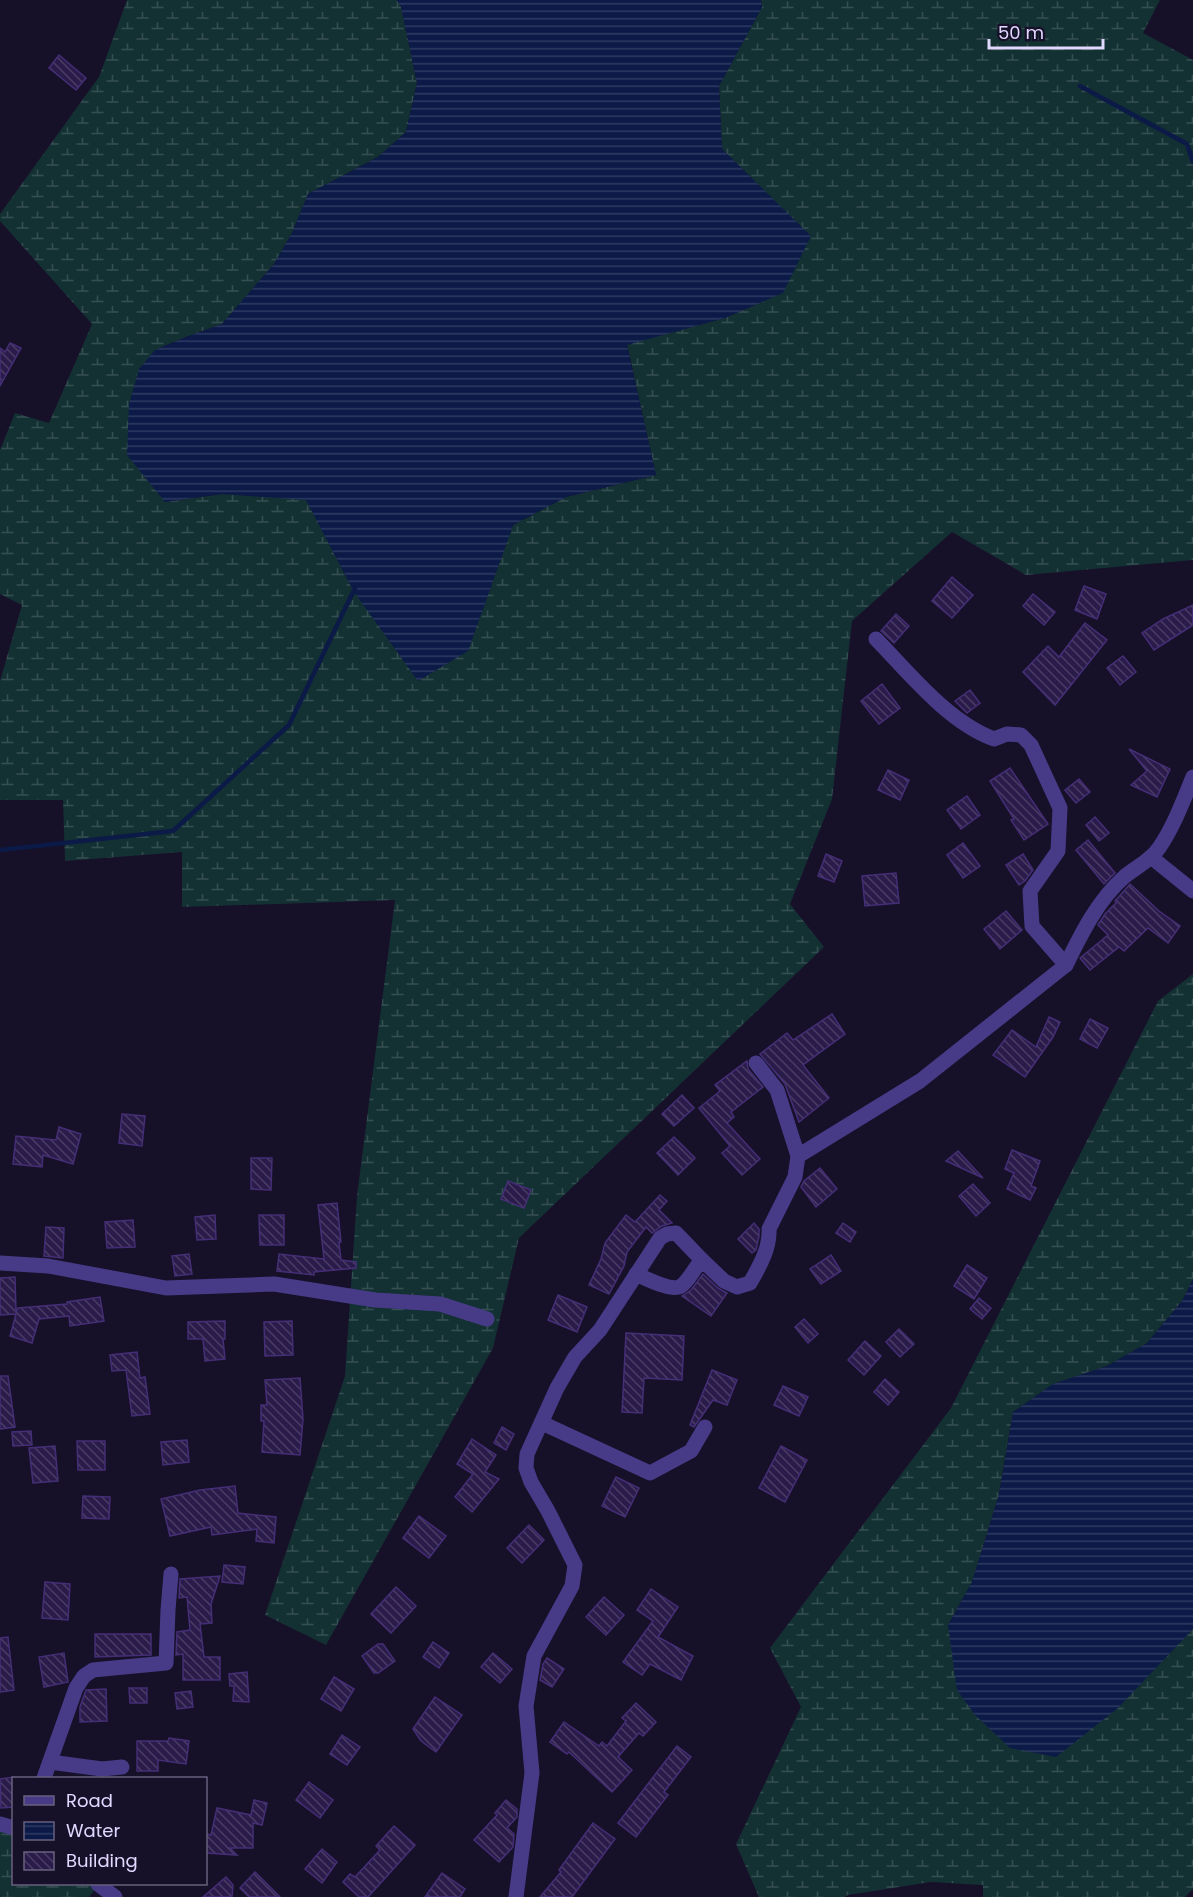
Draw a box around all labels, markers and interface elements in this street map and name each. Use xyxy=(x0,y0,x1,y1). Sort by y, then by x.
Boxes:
scale bar xyxy=(989,12,1103,50)
text: 50 m xyxy=(998,20,1044,45)
legend xyxy=(12,1777,207,1885)
text: Road xyxy=(66,1788,113,1813)
text: Water xyxy=(66,1818,120,1843)
text: Building xyxy=(66,1848,138,1873)

